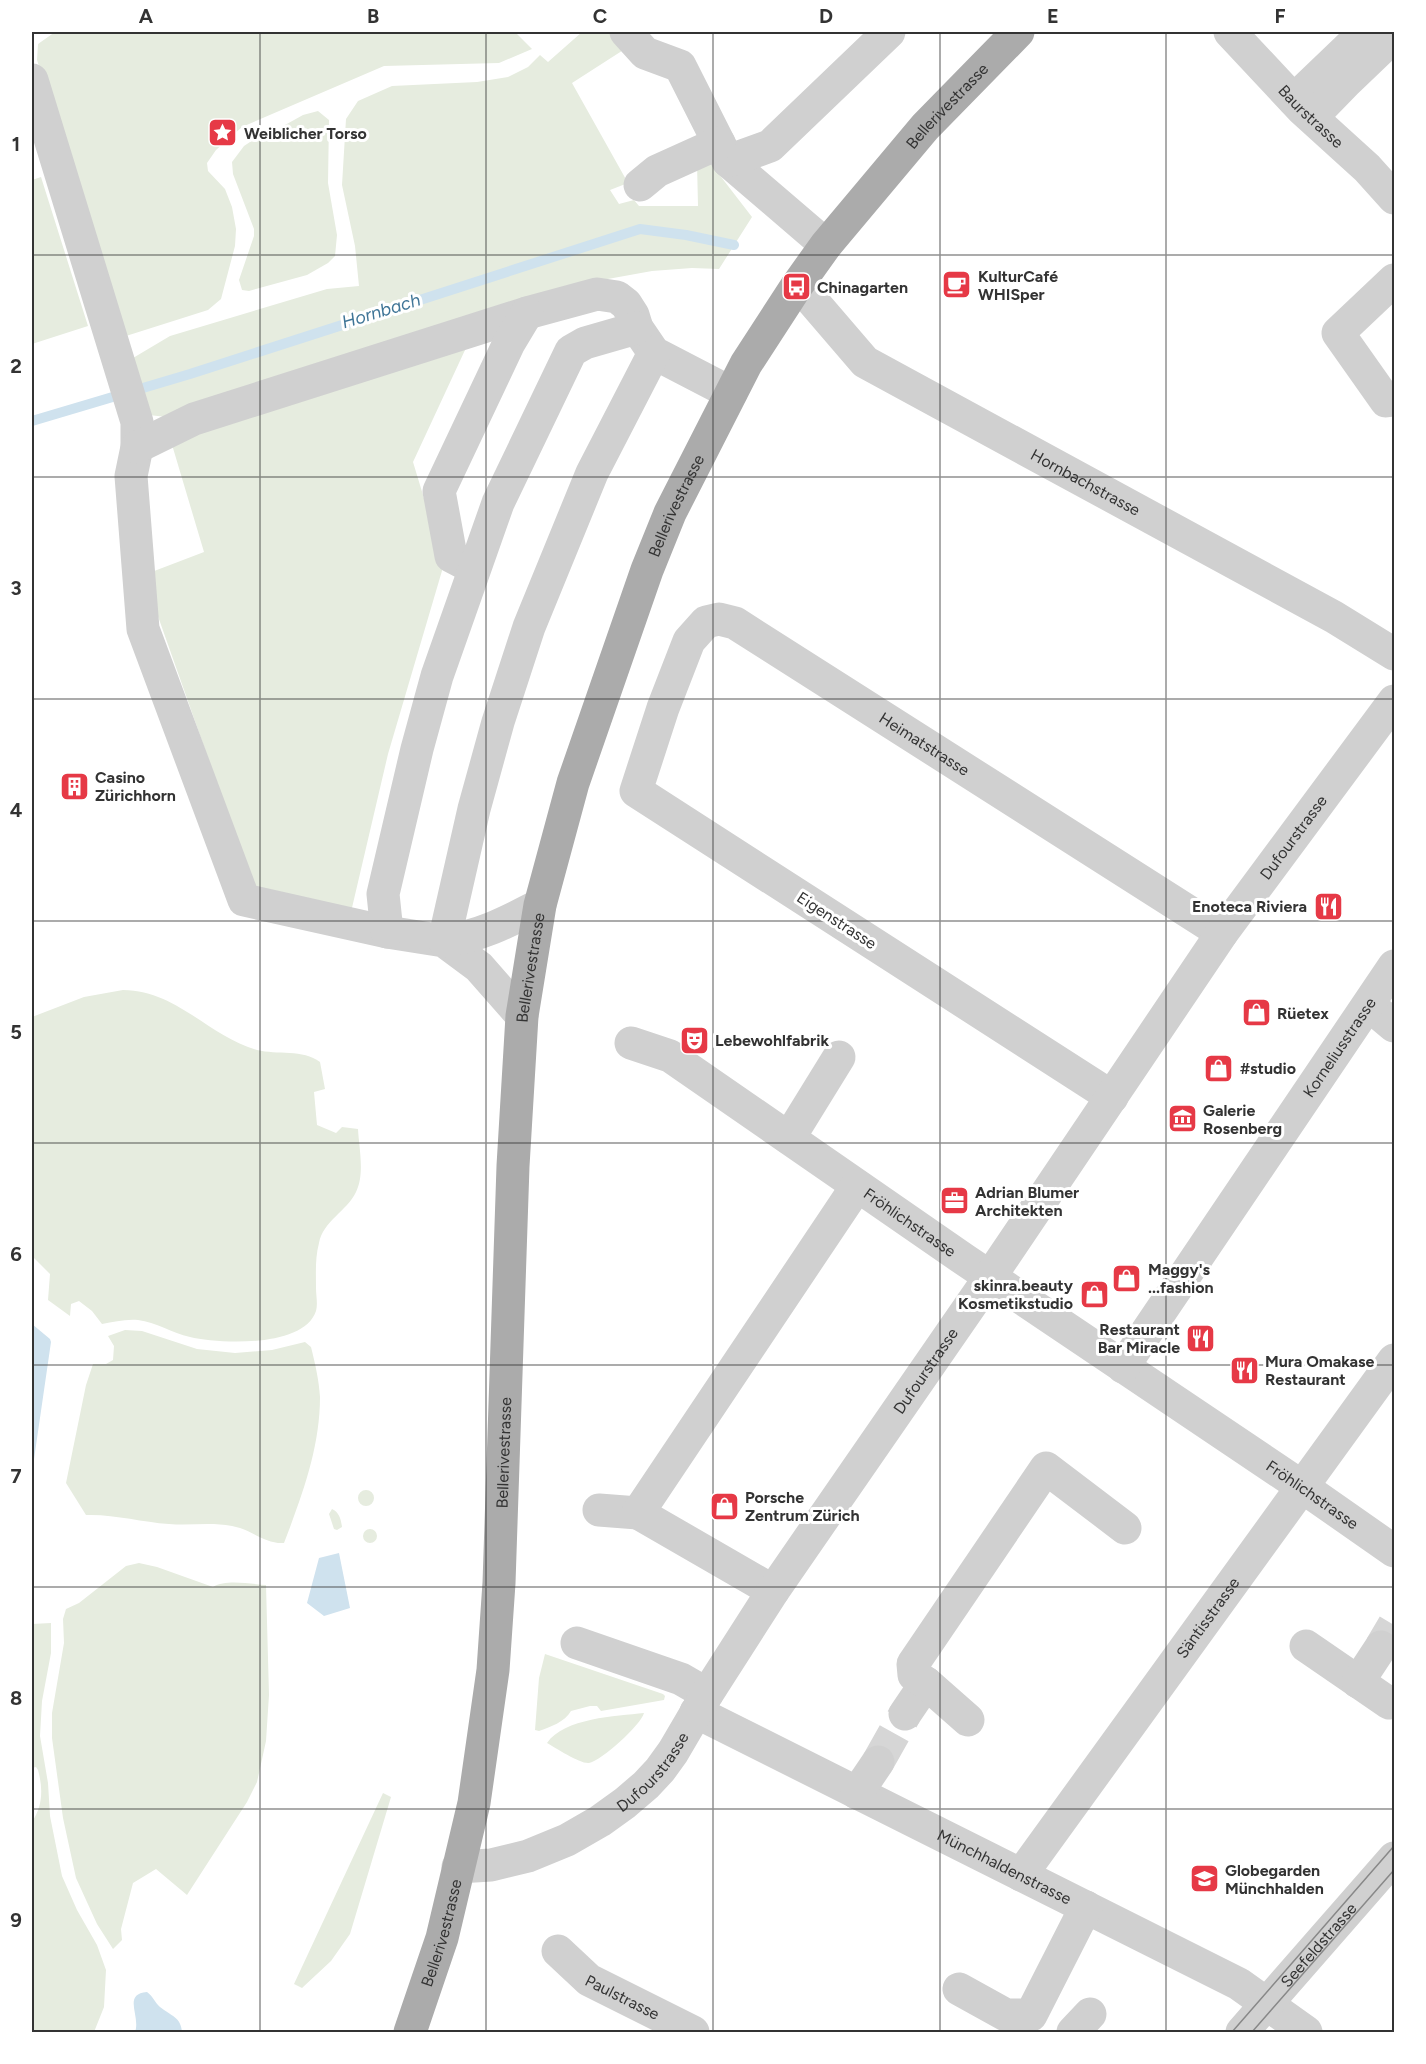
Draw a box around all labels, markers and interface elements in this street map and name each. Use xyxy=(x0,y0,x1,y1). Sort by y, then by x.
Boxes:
text: A xyxy=(139,4,154,28)
text: B xyxy=(367,4,379,28)
text: C xyxy=(593,4,607,28)
text: D xyxy=(819,4,833,28)
text: E xyxy=(1047,4,1059,28)
text: F xyxy=(1274,4,1286,28)
street label: Bellerivestrasse xyxy=(902,59,992,153)
street label: Baurstrasse xyxy=(1274,81,1348,152)
place icon: Weiblicher Torso xyxy=(207,117,239,149)
place label: Weiblicher Torso xyxy=(244,124,367,143)
text: 1 xyxy=(12,132,20,156)
place label: KulturCafé WHISper xyxy=(978,267,1058,304)
cafe icon: KulturCafé WHISper xyxy=(941,269,973,301)
bus stop icon: Chinagarten xyxy=(780,271,812,303)
place label: Chinagarten xyxy=(817,278,908,297)
water label: Hornbach xyxy=(339,289,423,333)
text: 2 xyxy=(10,354,22,378)
street label: Hornbachstrasse xyxy=(1027,445,1144,520)
street label: Bellerivestrasse xyxy=(644,451,708,560)
text: 3 xyxy=(10,576,22,600)
street label: Heimatstrasse xyxy=(876,708,973,780)
place label: Casino Zürichhorn xyxy=(95,768,176,805)
building icon: Casino Zürichhorn xyxy=(58,770,90,802)
street label: Dufourstrasse xyxy=(1256,791,1331,883)
text: 4 xyxy=(10,798,23,822)
street label: Eigenstrasse xyxy=(793,888,880,953)
restaurant icon: Enoteca Riviera xyxy=(1312,890,1344,922)
place label: Enoteca Riviera xyxy=(1192,897,1307,916)
street label: Bellerivestrasse xyxy=(513,911,549,1023)
street label: Korneliusstrasse xyxy=(1299,994,1380,1101)
shop icon: Rüetex xyxy=(1240,997,1272,1029)
place label: Rüetex xyxy=(1277,1004,1329,1023)
text: 5 xyxy=(10,1020,22,1044)
theatre icon: Lebewohlfabrik xyxy=(678,1024,710,1056)
place label: Lebewohlfabrik xyxy=(715,1031,829,1050)
shop icon: #studio xyxy=(1203,1052,1235,1084)
place label: #studio xyxy=(1240,1059,1296,1078)
place label: Galerie Rosenberg xyxy=(1203,1101,1282,1138)
museum icon: Galerie Rosenberg xyxy=(1166,1103,1198,1135)
place label: Adrian Blumer Architekten xyxy=(975,1183,1079,1220)
street label: Fröhlichstrasse xyxy=(860,1184,960,1261)
office icon: Adrian Blumer Architekten xyxy=(938,1185,970,1217)
text: 6 xyxy=(10,1242,22,1266)
place label: Maggy's ...fashion xyxy=(1148,1260,1214,1297)
shop icon: Maggy's ...fashion xyxy=(1111,1262,1143,1294)
place label: skinra.beauty Kosmetikstudio xyxy=(958,1276,1074,1313)
shop icon: skinra.beauty Kosmetikstudio xyxy=(1078,1278,1110,1310)
place label: Restaurant Bar Miracle xyxy=(1098,1320,1180,1357)
restaurant icon: Restaurant Bar Miracle xyxy=(1185,1322,1217,1354)
street label: Dufourstrasse xyxy=(889,1324,962,1418)
place label: Mura Omakase Restaurant xyxy=(1265,1352,1374,1389)
restaurant icon: Mura Omakase Restaurant xyxy=(1228,1354,1260,1386)
street label: Bellerivestrasse xyxy=(493,1397,515,1509)
street label: Fröhlichstrasse xyxy=(1263,1456,1362,1533)
text: 7 xyxy=(10,1464,22,1488)
place label: Porsche Zentrum Zürich xyxy=(745,1488,860,1525)
shop icon: Porsche Zentrum Zürich xyxy=(708,1490,740,1522)
street label: Säntisstrasse xyxy=(1172,1574,1244,1662)
text: 8 xyxy=(10,1686,22,1710)
street label: Dufourstrasse xyxy=(613,1729,693,1816)
street label: Münchhaldenstrasse xyxy=(934,1825,1075,1909)
place label: Globegarden Münchhalden xyxy=(1225,1861,1324,1898)
school or university icon: Globegarden Münchhalden xyxy=(1188,1863,1220,1895)
street label: Bellerivestrasse xyxy=(417,1877,466,1989)
street label: Seefeldstrasse xyxy=(1277,1899,1361,1991)
text: 9 xyxy=(10,1908,22,1932)
street label: Paulstrasse xyxy=(582,1971,663,2024)

